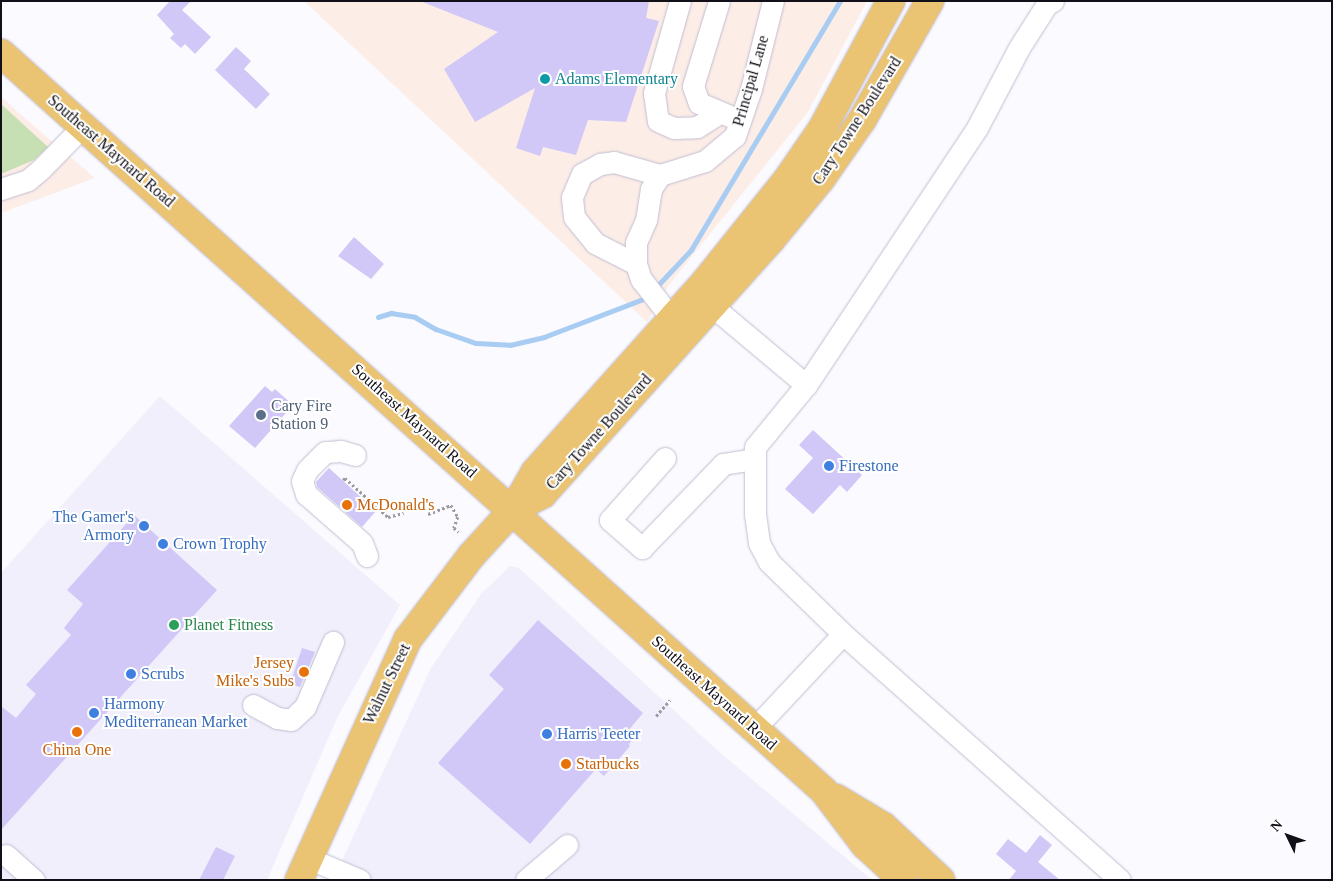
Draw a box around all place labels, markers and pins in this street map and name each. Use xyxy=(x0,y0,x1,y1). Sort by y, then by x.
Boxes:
place label: Adams Elementary xyxy=(555,69,678,89)
marker: Adams Elementary xyxy=(539,73,551,85)
place label: Cary Fire Station 9 xyxy=(271,396,332,434)
marker: Cary Fire Station 9 xyxy=(255,409,267,421)
place label: Firestone xyxy=(839,456,899,476)
marker: Firestone xyxy=(823,460,835,472)
place label: McDonald's xyxy=(357,495,435,515)
marker: McDonald's xyxy=(341,499,353,511)
place label: The Gamer's Armory xyxy=(52,507,134,545)
marker: The Gamer's Armory xyxy=(138,520,150,532)
place label: Crown Trophy xyxy=(173,534,267,554)
marker: Crown Trophy xyxy=(157,538,169,550)
place label: Planet Fitness xyxy=(184,615,273,635)
marker: Planet Fitness xyxy=(168,619,180,631)
place label: Jersey Mike's Subs xyxy=(216,653,294,691)
place label: Scrubs xyxy=(141,664,185,684)
marker: Jersey Mike's Subs xyxy=(298,666,310,678)
marker: Scrubs xyxy=(125,668,137,680)
place label: Harmony Mediterranean Market xyxy=(104,694,247,732)
marker: Harmony Mediterranean Market xyxy=(88,707,100,719)
place label: Harris Teeter xyxy=(557,724,641,744)
marker: China One xyxy=(71,726,83,738)
marker: Harris Teeter xyxy=(541,728,553,740)
place label: China One xyxy=(43,740,111,760)
place label: Starbucks xyxy=(576,754,639,774)
marker: Starbucks xyxy=(560,758,572,770)

